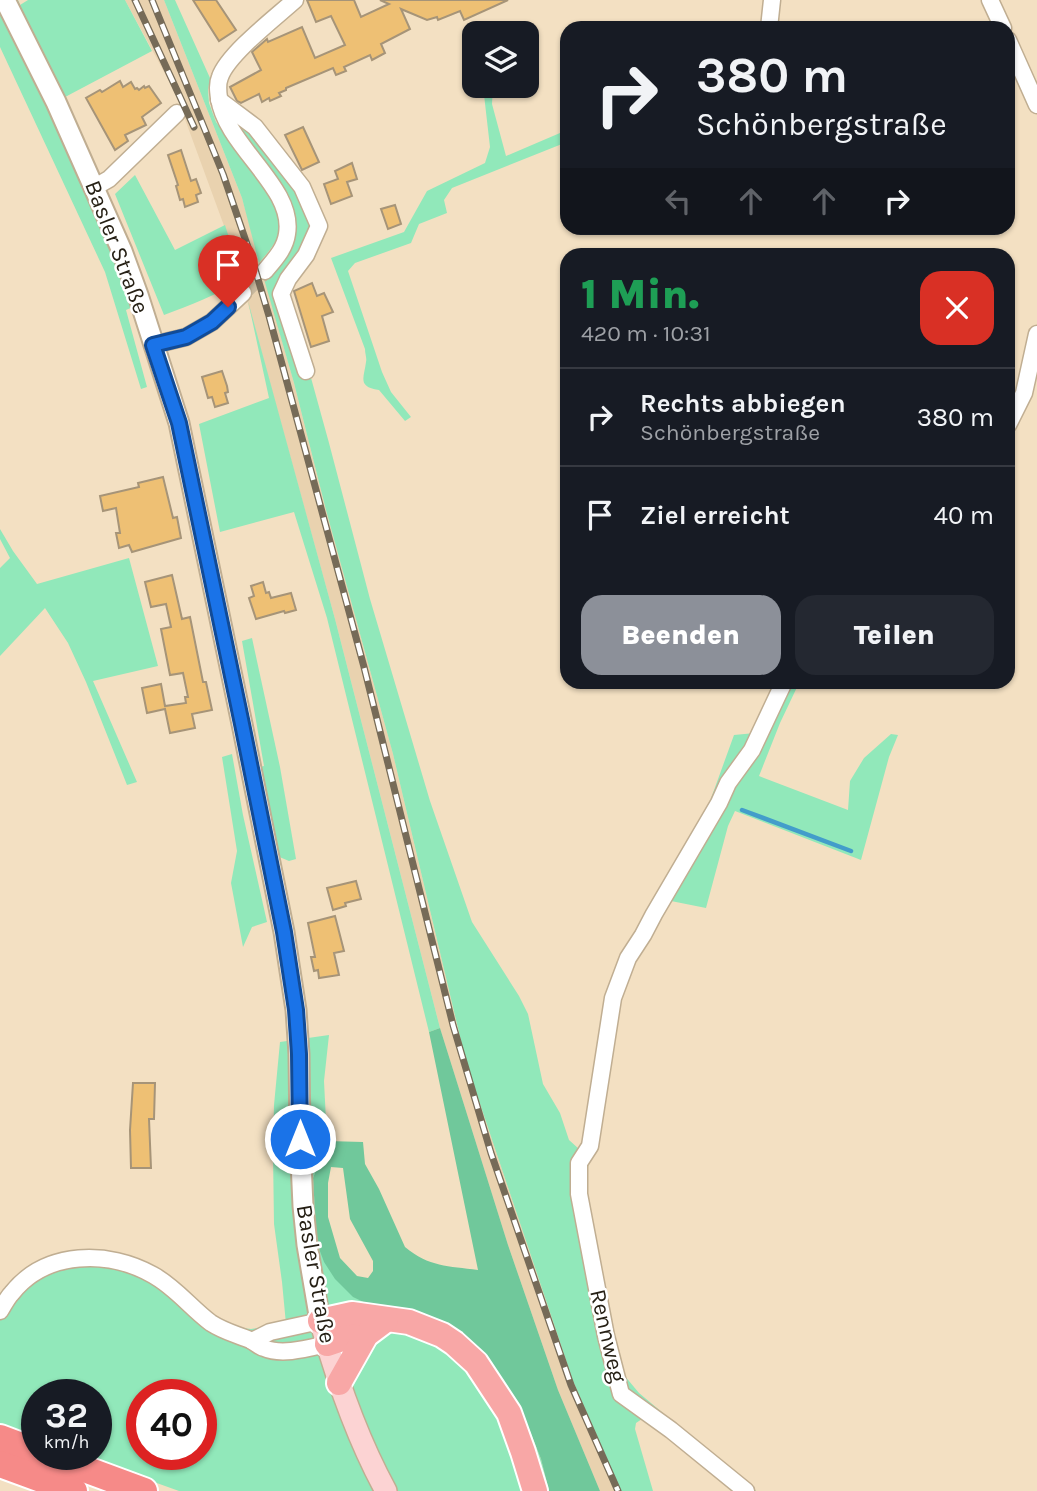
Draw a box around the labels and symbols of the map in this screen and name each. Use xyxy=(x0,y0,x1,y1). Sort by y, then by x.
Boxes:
street label: Basler Straße xyxy=(79,177,155,317)
pin xyxy=(198,235,258,307)
position arrow xyxy=(263,1102,337,1176)
street label: Basler Straße xyxy=(291,1202,341,1346)
street label: Rennweg xyxy=(584,1287,632,1385)
speed limit sign: 40 xyxy=(126,1379,217,1470)

